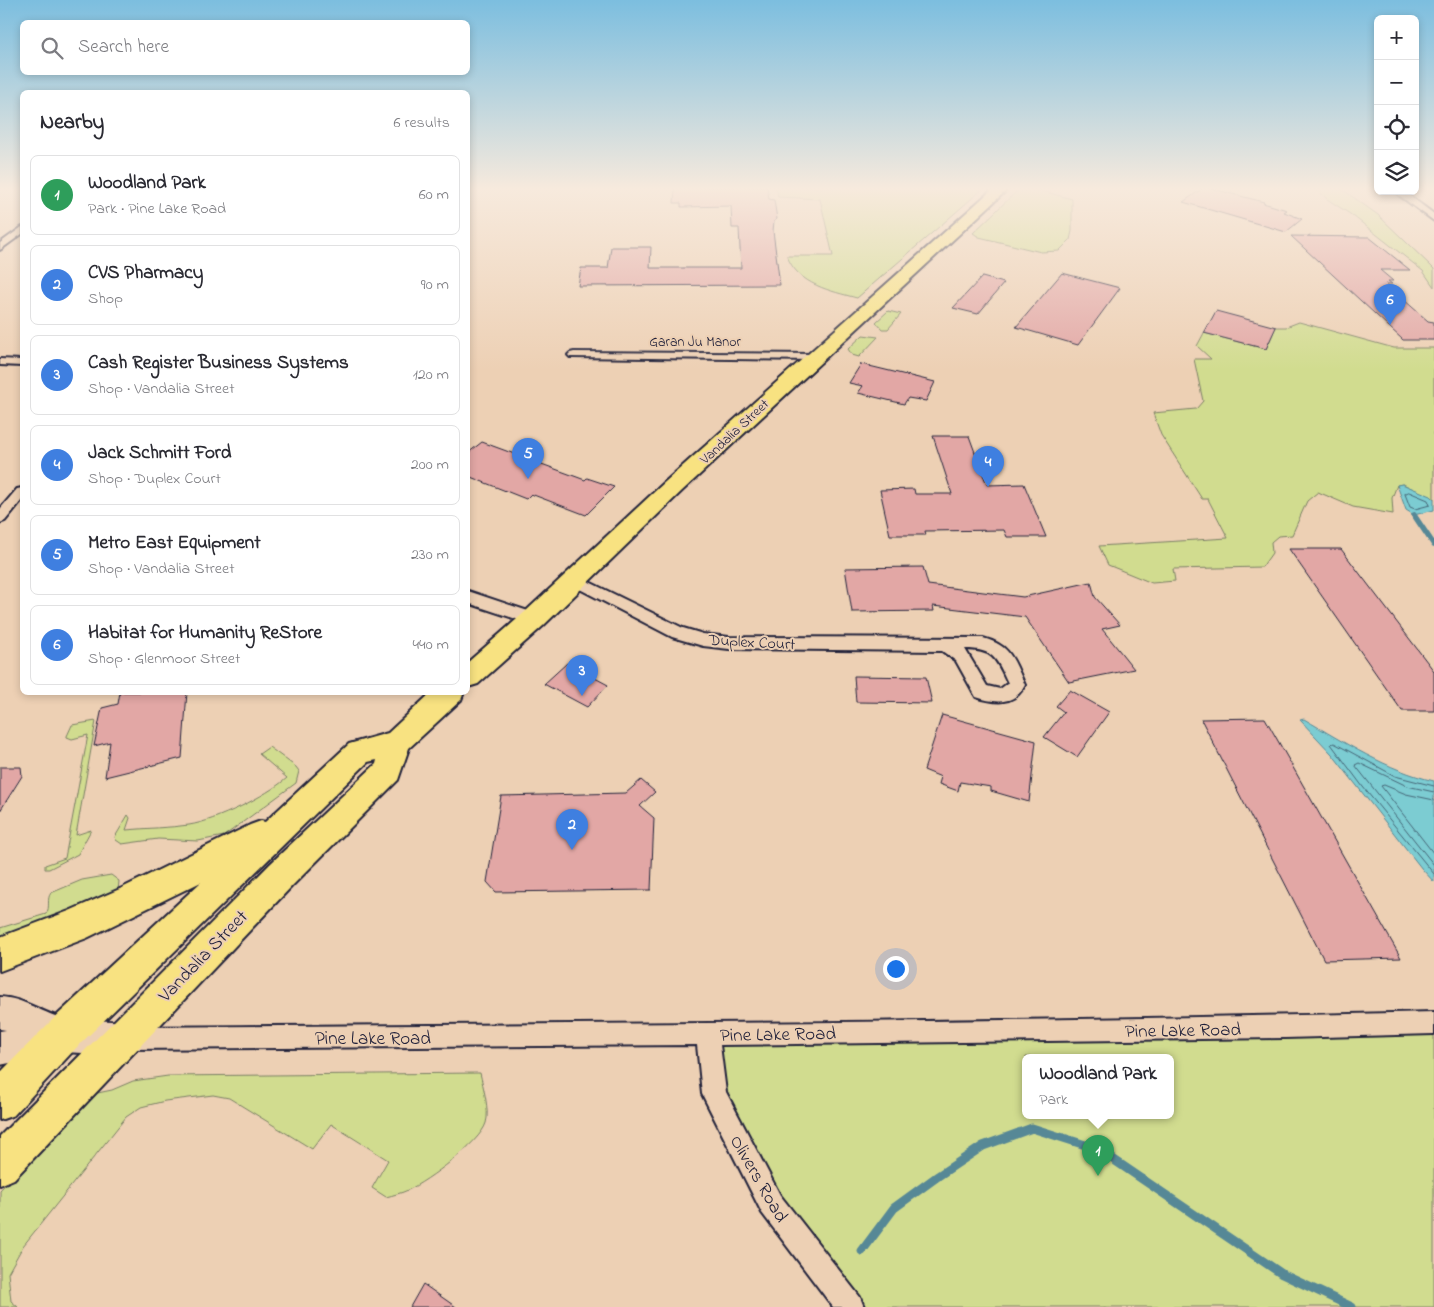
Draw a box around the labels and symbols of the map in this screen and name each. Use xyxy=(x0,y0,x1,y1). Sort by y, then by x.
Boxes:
pin: 6 xyxy=(1374,284,1406,325)
street label: Garan Ju Manor xyxy=(649,332,741,353)
street label: Vandalia Street xyxy=(695,394,774,470)
pin: 5 xyxy=(512,438,544,479)
pin: 4 xyxy=(972,446,1004,487)
street label: Duplex Court xyxy=(707,629,796,657)
pin: 3 xyxy=(566,655,598,696)
pin: 2 xyxy=(556,809,588,850)
street label: Vandalia Street xyxy=(152,904,255,1010)
your location xyxy=(883,956,909,982)
street label: Pine Lake Road xyxy=(1125,1017,1242,1046)
street label: Pine Lake Road xyxy=(720,1021,837,1050)
street label: Pine Lake Road xyxy=(315,1026,431,1053)
street label: Olivers Road xyxy=(722,1130,794,1228)
pin: 1 xyxy=(1082,1135,1114,1176)

